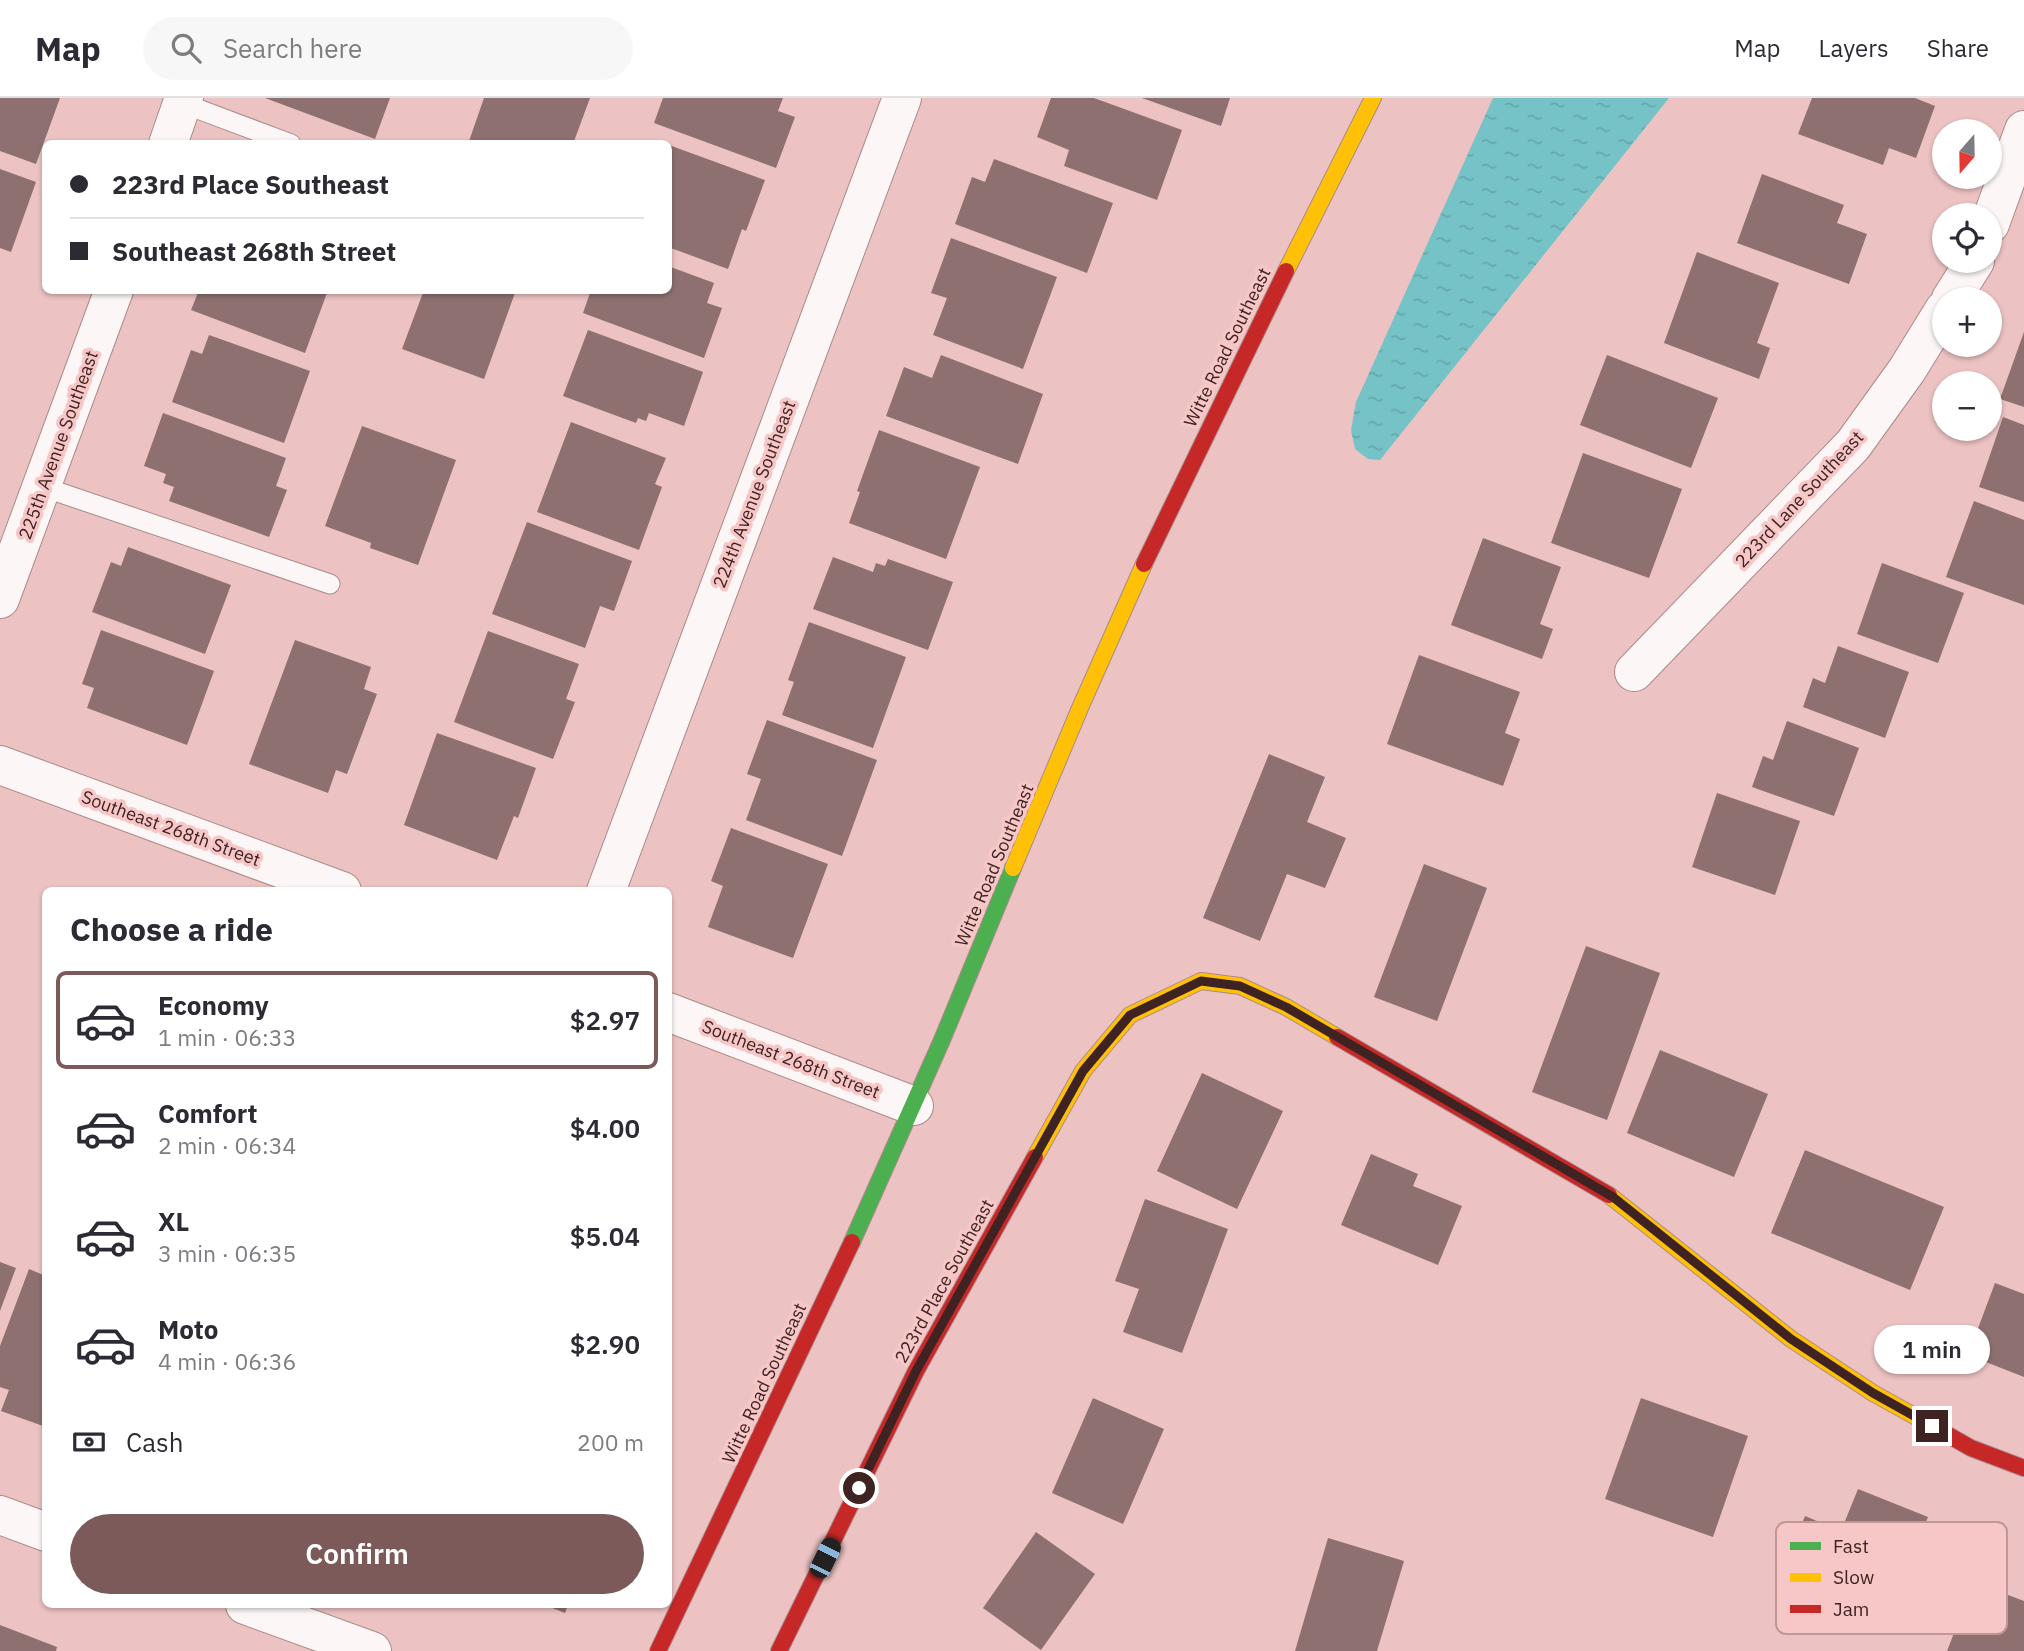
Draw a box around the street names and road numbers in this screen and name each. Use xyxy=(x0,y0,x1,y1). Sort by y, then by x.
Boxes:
street label: Witte Road Southeast xyxy=(1178,264,1276,430)
street label: 225th Avenue Southeast xyxy=(13,347,103,543)
street label: 224th Avenue Southeast xyxy=(708,397,800,591)
street label: 223rd Lane Southeast xyxy=(1730,426,1868,572)
street label: Witte Road Southeast xyxy=(949,780,1039,950)
street label: Southeast 268th Street xyxy=(78,785,264,871)
street label: Southeast 268th Street xyxy=(699,1014,883,1104)
street label: 223rd Place Southeast xyxy=(889,1195,999,1367)
street label: Witte Road Southeast xyxy=(717,1299,811,1467)

